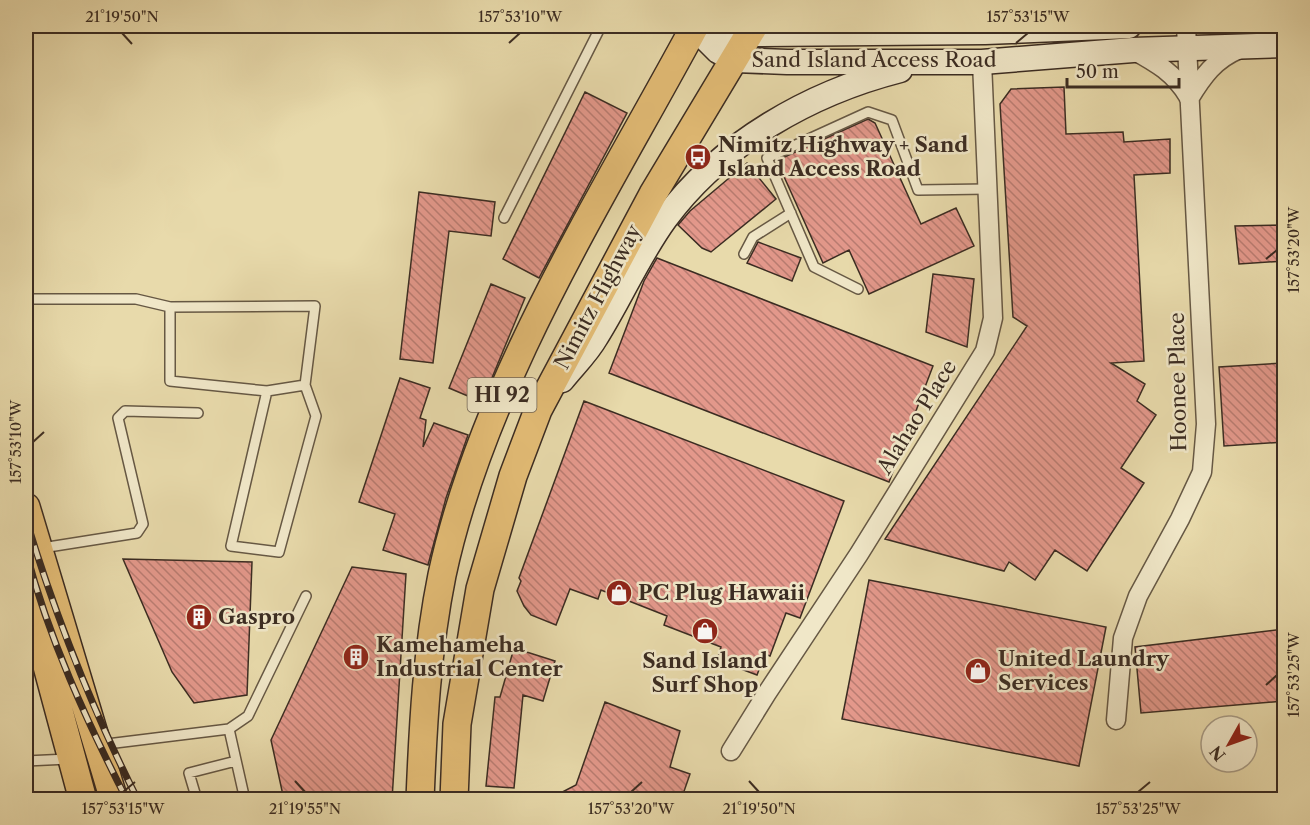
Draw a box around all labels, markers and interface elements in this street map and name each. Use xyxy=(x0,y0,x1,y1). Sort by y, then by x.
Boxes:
text: 21°19'50"N xyxy=(85,7,159,26)
text: 157°53'10"W xyxy=(478,7,563,26)
text: 157°53'15"W xyxy=(987,7,1070,26)
street label: Sand Island Access Road xyxy=(752,47,997,72)
scale bar xyxy=(1067,51,1180,89)
text: 50 m xyxy=(1076,61,1119,83)
place label: Nimitz Highway + Sand Island Access Road xyxy=(718,132,968,181)
bus stop icon: Nimitz Highway + Sand Island Access Road xyxy=(683,142,713,172)
text: 157°53'20"W xyxy=(1284,206,1303,293)
street label: Nimitz Highway xyxy=(549,220,646,373)
street label: Hoonee Place xyxy=(1164,312,1191,452)
street label: Alahao Place xyxy=(871,355,962,479)
road number: HI 92 xyxy=(468,378,536,412)
text: 157°53'10"W xyxy=(6,399,25,484)
shop icon: PC Plug Hawaii xyxy=(604,578,634,608)
place label: PC Plug Hawaii xyxy=(638,580,806,605)
building icon: Gaspro xyxy=(184,602,214,632)
place label: Gaspro xyxy=(218,604,295,629)
shop icon: Sand Island Surf Shop xyxy=(690,616,720,646)
place label: Kamehameha Industrial Center xyxy=(376,632,564,681)
text: 157°53'25"W xyxy=(1284,632,1303,718)
building icon: Kamehameha Industrial Center xyxy=(341,642,371,672)
place label: United Laundry Services xyxy=(998,646,1170,695)
place label: Sand Island Surf Shop xyxy=(642,648,768,697)
shop icon: United Laundry Services xyxy=(963,656,993,686)
north arrow xyxy=(1199,714,1259,774)
text: N xyxy=(1205,742,1230,765)
text: 157°53'15"W xyxy=(82,799,165,818)
text: 21°19'55"N xyxy=(269,799,341,818)
text: 157°53'20"W xyxy=(588,799,675,818)
text: 21°19'50"N xyxy=(722,799,796,818)
text: 157°53'25"W xyxy=(1095,799,1181,818)

